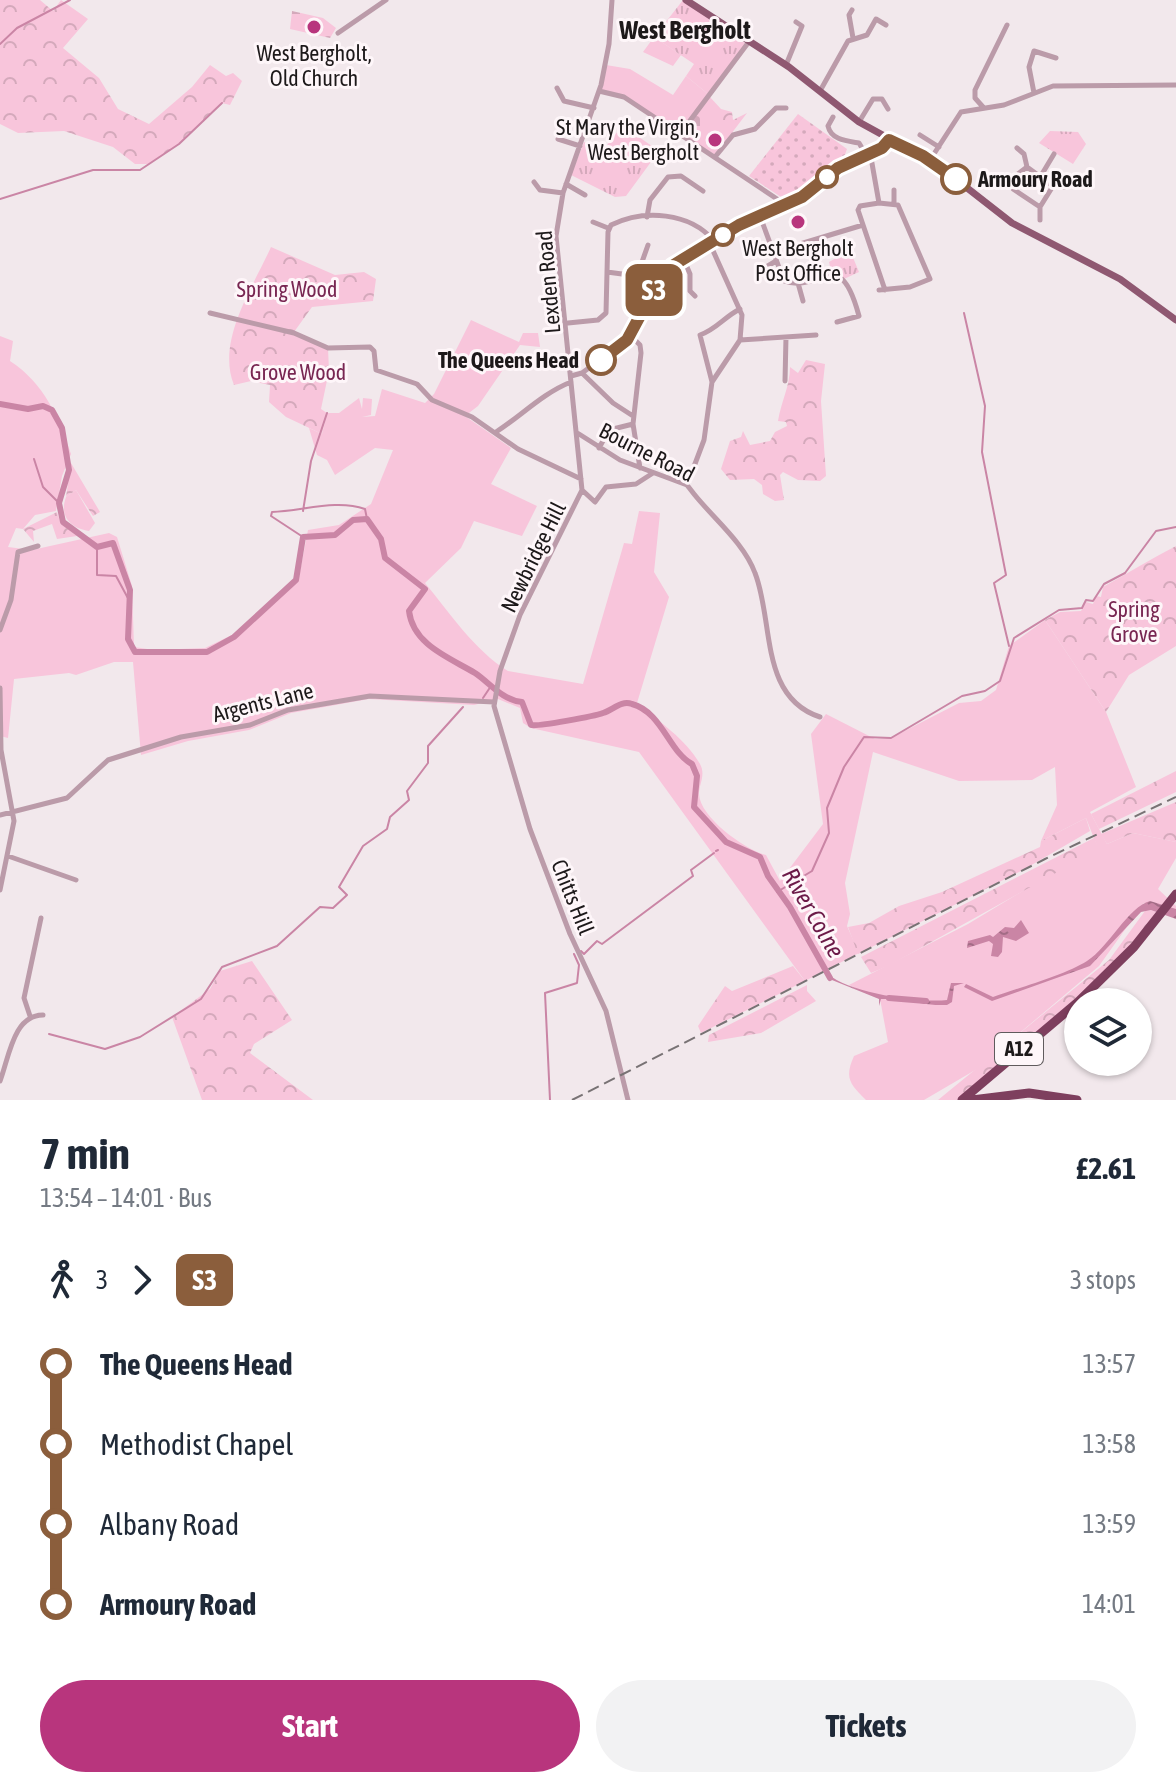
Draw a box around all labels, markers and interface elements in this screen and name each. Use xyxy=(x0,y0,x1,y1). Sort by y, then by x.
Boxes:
district label: West Bergholt xyxy=(618,15,751,45)
marker: West Bergholt, Old Church xyxy=(305,18,323,36)
place label: West Bergholt, Old Church xyxy=(256,40,372,91)
place label: St Mary the Virgin, West Bergholt xyxy=(556,114,699,165)
marker: St Mary the Virgin, West Bergholt xyxy=(706,131,724,149)
marker: Armoury Road xyxy=(941,164,971,194)
unlabelled marker xyxy=(816,166,838,188)
place label: Armoury Road xyxy=(977,166,1093,192)
marker: West Bergholt Post Office xyxy=(789,213,807,231)
unlabelled marker xyxy=(712,224,734,246)
street label: Lexden Road xyxy=(531,230,565,334)
place label: West Bergholt Post Office xyxy=(742,235,854,286)
line badge: S3 xyxy=(618,264,690,316)
text: S3 xyxy=(642,274,666,306)
park label: Spring Wood xyxy=(237,276,337,302)
marker: The Queens Head xyxy=(586,345,616,375)
place label: The Queens Head xyxy=(438,347,579,373)
park label: Grove Wood xyxy=(250,359,346,385)
street label: Bourne Road xyxy=(595,417,699,487)
street label: Newbridge Hill xyxy=(495,497,571,617)
park label: Spring Grove xyxy=(1108,596,1160,647)
street label: Argents Lane xyxy=(210,677,316,727)
street label: Chitts Hill xyxy=(546,856,600,938)
water label: River Colne xyxy=(777,863,850,963)
map controls xyxy=(1064,988,1152,1076)
button: layers xyxy=(1064,988,1152,1076)
road number: A12 xyxy=(995,1033,1043,1065)
text: 7 min xyxy=(40,1128,130,1178)
text: £2.61 xyxy=(1076,1151,1136,1185)
text: 13:54 – 14:01 · Bus xyxy=(40,1183,212,1213)
icon: walk xyxy=(40,1258,84,1302)
icon: forward xyxy=(120,1258,164,1302)
text: S3 xyxy=(192,1264,217,1296)
text: 3 xyxy=(96,1265,108,1295)
text: 3 stops xyxy=(1070,1265,1136,1295)
text: The Queens Head xyxy=(100,1347,292,1381)
text: 13:57 xyxy=(1082,1349,1136,1379)
text: Methodist Chapel xyxy=(100,1427,293,1461)
text: 13:58 xyxy=(1082,1429,1136,1459)
text: Albany Road xyxy=(100,1507,239,1541)
text: 13:59 xyxy=(1082,1509,1136,1539)
text: Armoury Road xyxy=(100,1587,256,1621)
text: 14:01 xyxy=(1082,1589,1136,1619)
button: Start xyxy=(40,1680,580,1772)
button: Tickets xyxy=(596,1680,1136,1772)

